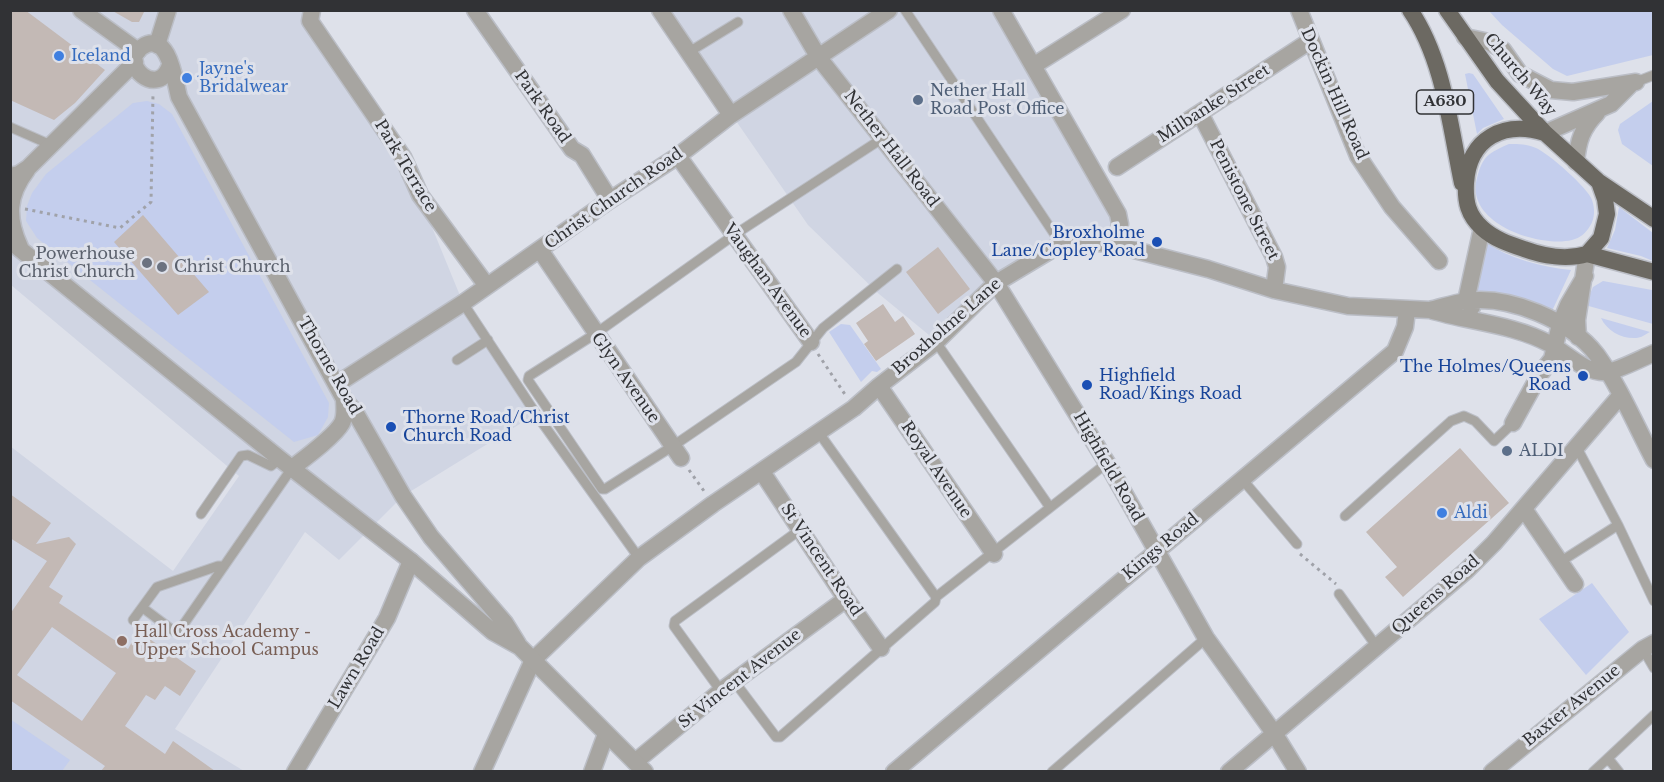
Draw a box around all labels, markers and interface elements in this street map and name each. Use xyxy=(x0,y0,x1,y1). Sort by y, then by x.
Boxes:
street label: Dockin Hill Road xyxy=(1296,25,1372,163)
street label: Church Way xyxy=(1480,30,1560,120)
place label: Iceland xyxy=(71,46,131,66)
marker: Iceland xyxy=(52,49,66,63)
place label: Jayne's Bridalwear xyxy=(199,59,288,97)
street label: Milbanke Street xyxy=(1154,61,1274,147)
street label: Park Road xyxy=(510,67,574,147)
marker: Jayne's Bridalwear xyxy=(180,71,194,85)
place label: Nether Hall Road Post Office xyxy=(930,81,1064,119)
street label: Nether Hall Road xyxy=(839,87,943,211)
road number: A630 xyxy=(1416,90,1474,114)
marker: Nether Hall Road Post Office xyxy=(911,93,925,107)
street label: Park Terrace xyxy=(370,117,440,215)
street label: Penistone Street xyxy=(1205,136,1283,264)
street label: Christ Church Road xyxy=(541,144,687,254)
street label: Vaughan Avenue xyxy=(719,220,815,342)
place label: Broxholme Lane/Copley Road xyxy=(991,223,1145,261)
marker: Broxholme Lane/Copley Road xyxy=(1150,235,1164,249)
place label: Powerhouse Christ Church xyxy=(19,244,135,282)
marker: Powerhouse Christ Church xyxy=(140,256,154,270)
place label: Christ Church xyxy=(174,257,290,277)
marker: Christ Church xyxy=(155,260,169,274)
street label: Broxholme Lane xyxy=(889,275,1005,379)
street label: Thorne Road xyxy=(293,314,365,418)
street label: Glyn Avenue xyxy=(587,329,663,427)
place label: The Holmes/Queens Road xyxy=(1400,357,1571,395)
place label: Highfield Road/Kings Road xyxy=(1099,366,1242,404)
marker: The Holmes/Queens Road xyxy=(1576,369,1590,383)
marker: Highfield Road/Kings Road xyxy=(1080,378,1094,392)
place label: Thorne Road/Christ Church Road xyxy=(403,408,570,446)
street label: Highfield Road xyxy=(1069,409,1147,525)
street label: Royal Avenue xyxy=(897,418,975,522)
marker: Thorne Road/Christ Church Road xyxy=(384,420,398,434)
place label: ALDI xyxy=(1519,441,1564,461)
marker: ALDI xyxy=(1500,444,1514,458)
street label: St Vincent Road xyxy=(776,500,866,620)
place label: Aldi xyxy=(1454,503,1488,523)
marker: Aldi xyxy=(1435,506,1449,520)
street label: Kings Road xyxy=(1119,510,1203,584)
street label: Queens Road xyxy=(1388,552,1484,638)
place label: Hall Cross Academy - Upper School Campus xyxy=(134,622,319,660)
street label: Lawn Road xyxy=(325,624,389,712)
street label: St Vincent Avenue xyxy=(675,625,805,733)
marker: Hall Cross Academy - Upper School Campus xyxy=(115,634,129,648)
street label: Baxter Avenue xyxy=(1520,661,1624,751)

